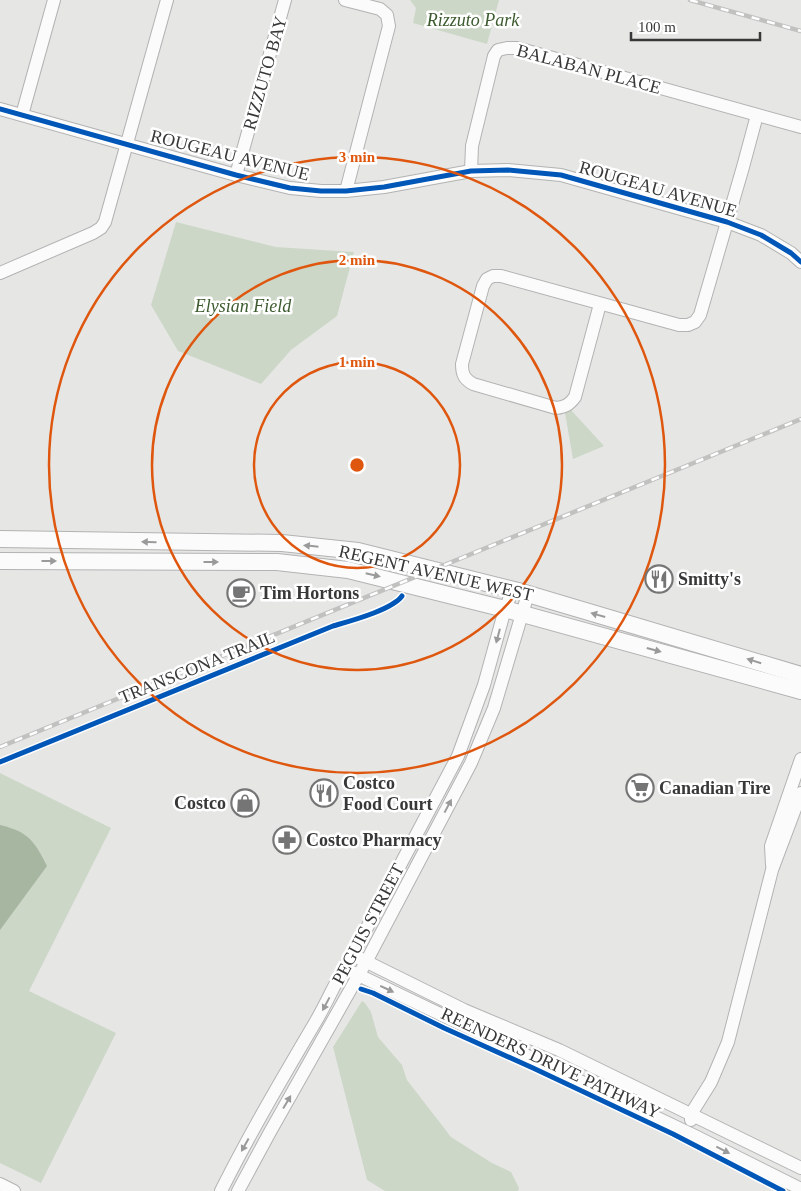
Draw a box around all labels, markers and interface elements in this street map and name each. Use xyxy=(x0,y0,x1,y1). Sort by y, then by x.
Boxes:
park label: Rizzuto Park xyxy=(426,10,520,30)
scale bar xyxy=(631,10,760,42)
street label: RIZZUTO BAY xyxy=(239,14,291,132)
text: 100 m xyxy=(638,19,676,35)
street label: BALABAN PLACE xyxy=(515,40,663,98)
street label: ROUGEAU AVENUE xyxy=(148,126,312,184)
text: 3 min xyxy=(339,149,376,165)
street label: ROUGEAU AVENUE xyxy=(577,157,739,221)
text: 2 min xyxy=(339,252,376,268)
park label: Elysian Field xyxy=(194,296,292,316)
text: 1 min xyxy=(339,354,376,370)
centre of rings xyxy=(348,456,366,474)
one-way arrow xyxy=(141,538,157,546)
street label: REGENT AVENUE WEST xyxy=(337,541,535,605)
one-way arrow xyxy=(303,542,319,550)
one-way arrow xyxy=(41,557,57,565)
one-way arrow xyxy=(203,558,219,566)
restaurant icon: Smitty's xyxy=(644,564,674,594)
place label: Smitty's xyxy=(678,569,741,589)
one-way arrow xyxy=(365,571,380,579)
cafe icon: Tim Hortons xyxy=(226,578,256,608)
place label: Tim Hortons xyxy=(260,583,359,603)
one-way arrow xyxy=(591,610,606,618)
street label: TRANSCONA TRAIL xyxy=(116,627,278,707)
one-way arrow xyxy=(494,629,502,644)
one-way arrow xyxy=(646,646,661,654)
one-way arrow xyxy=(747,656,762,664)
place label: Costco Food Court xyxy=(343,773,433,814)
supermarket icon: Canadian Tire xyxy=(625,773,655,803)
restaurant icon: Costco Food Court xyxy=(309,778,339,808)
place label: Canadian Tire xyxy=(659,778,771,798)
shop icon: Costco xyxy=(230,788,260,818)
place label: Costco xyxy=(174,793,226,813)
one-way arrow xyxy=(444,799,453,813)
pharmacy icon: Costco Pharmacy xyxy=(272,825,302,855)
place label: Costco Pharmacy xyxy=(306,830,441,850)
street label: PEGUIS STREET xyxy=(328,860,408,988)
one-way arrow xyxy=(380,985,394,993)
one-way arrow xyxy=(322,996,330,1011)
street label: REENDERS DRIVE PATHWAY xyxy=(438,1003,664,1123)
one-way arrow xyxy=(283,1096,292,1109)
one-way arrow xyxy=(241,1138,249,1152)
one-way arrow xyxy=(716,1146,730,1154)

